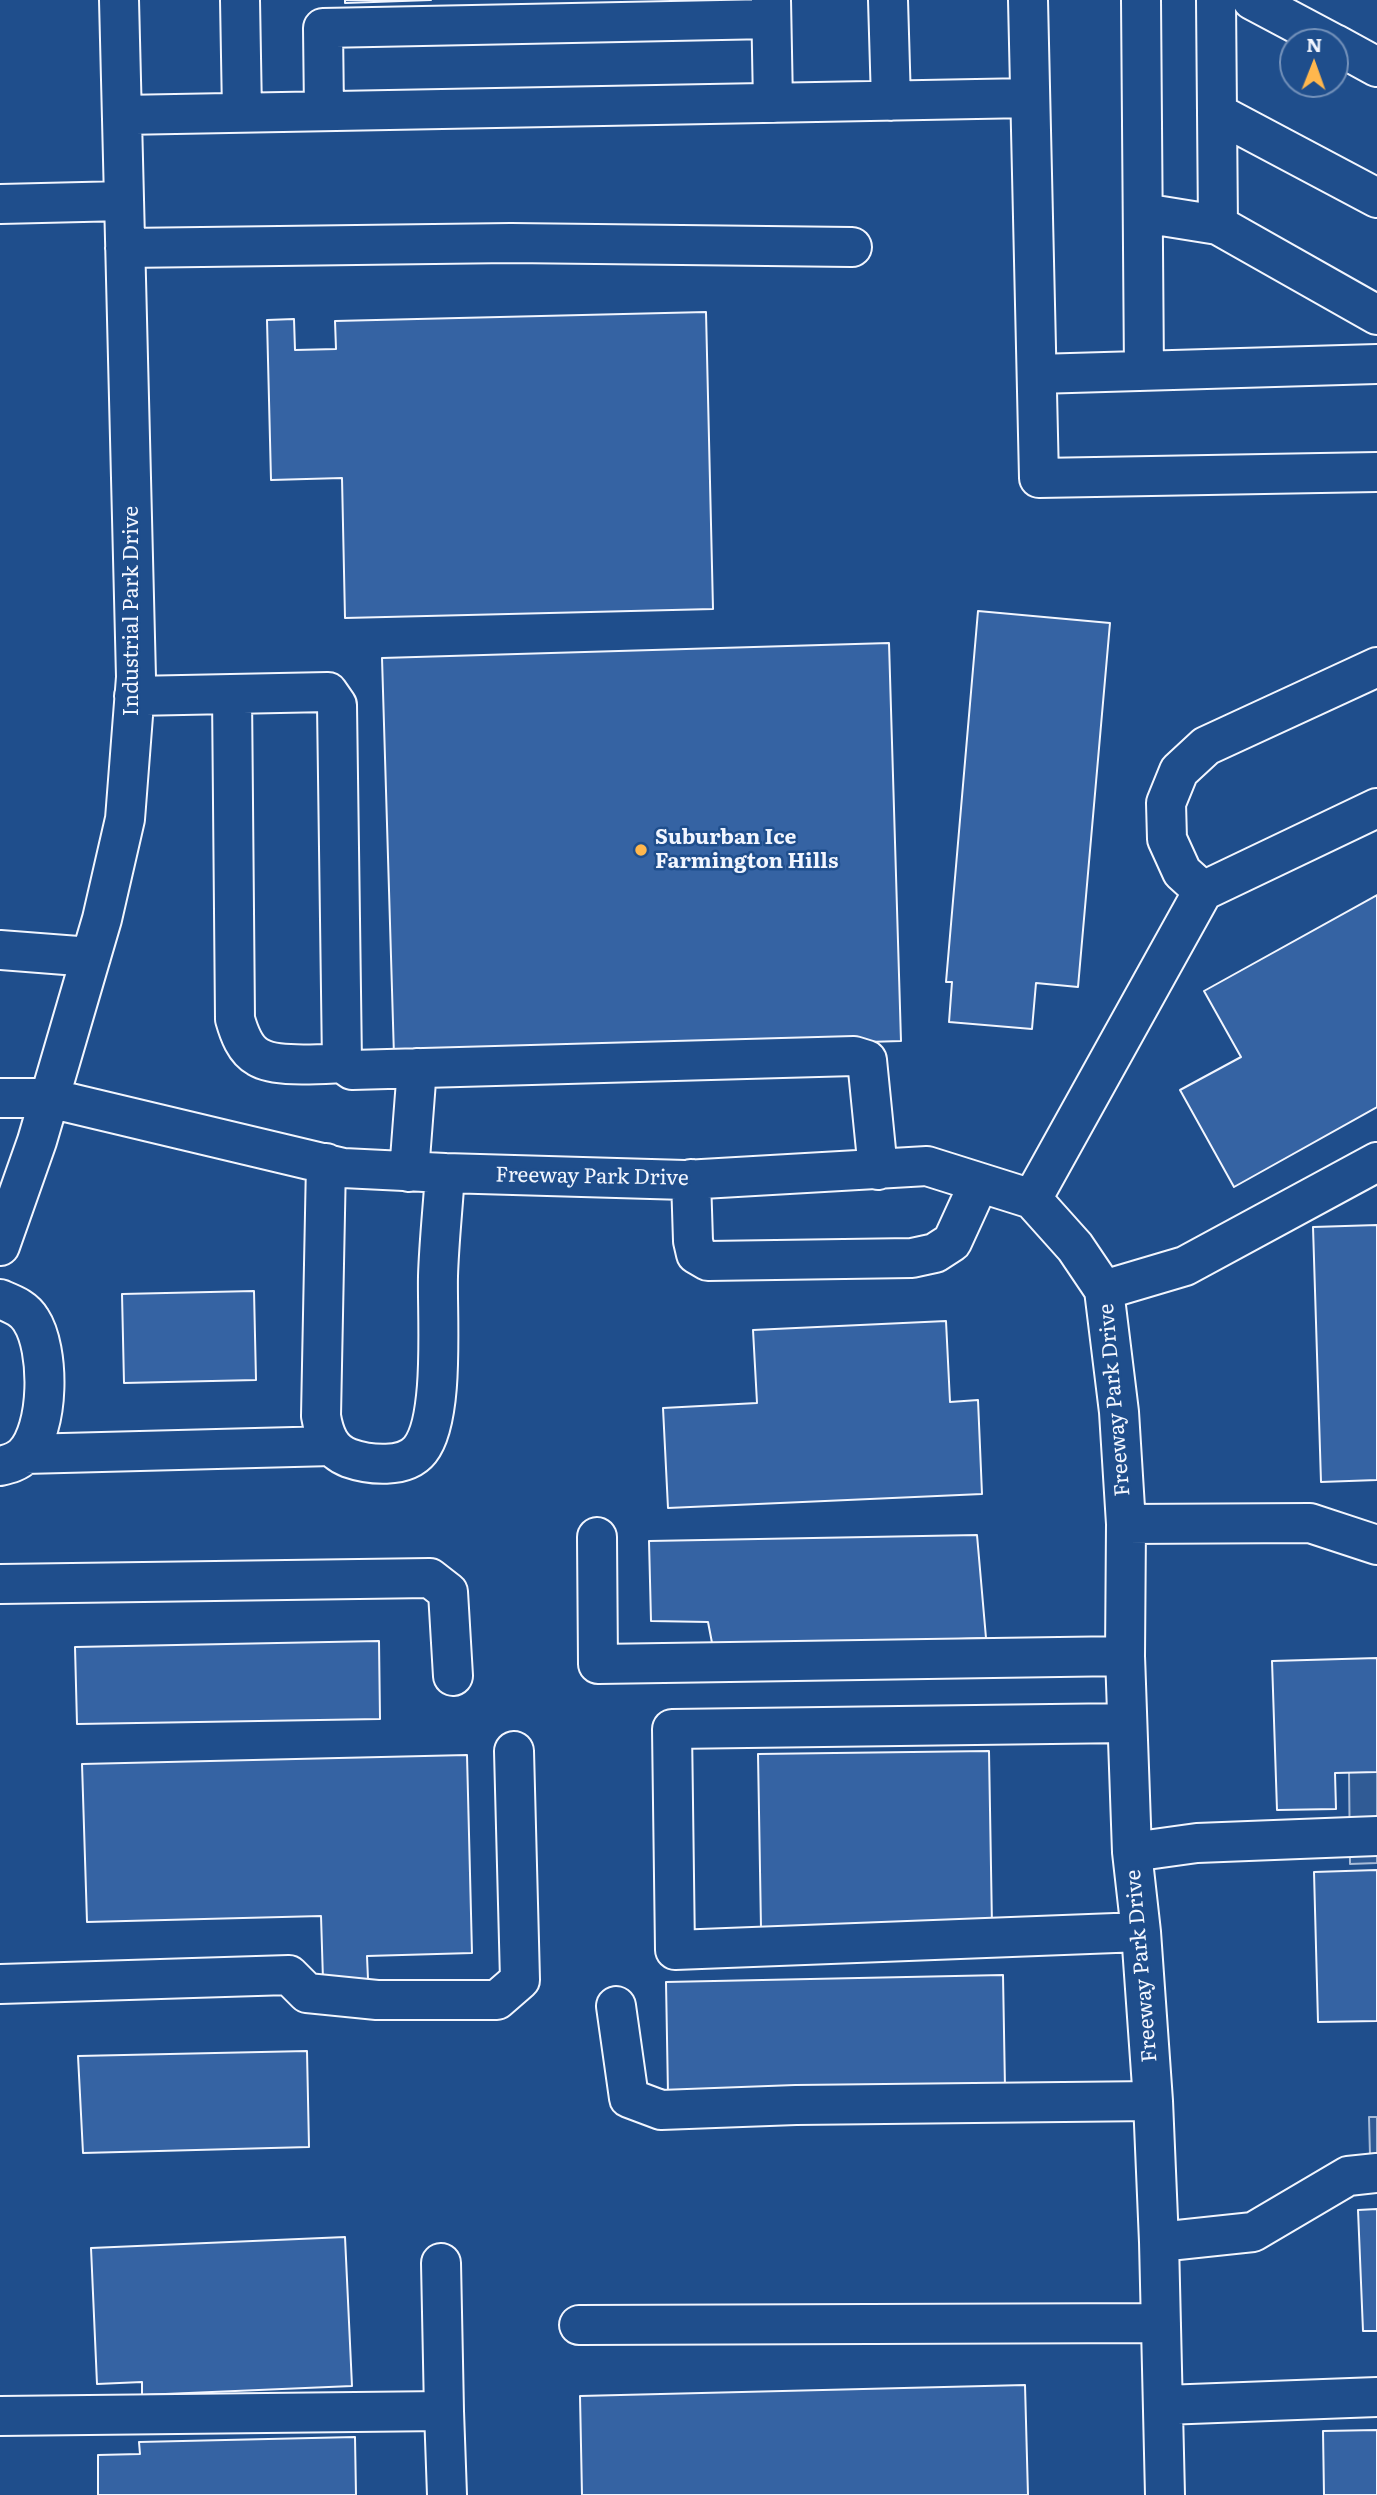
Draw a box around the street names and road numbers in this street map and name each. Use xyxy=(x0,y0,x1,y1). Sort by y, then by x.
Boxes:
street label: Industrial Park Drive xyxy=(119,506,145,716)
street label: Freeway Park Drive xyxy=(495,1163,689,1191)
street label: Freeway Park Drive xyxy=(1094,1303,1136,1497)
street label: Freeway Park Drive xyxy=(1121,1869,1163,2063)

